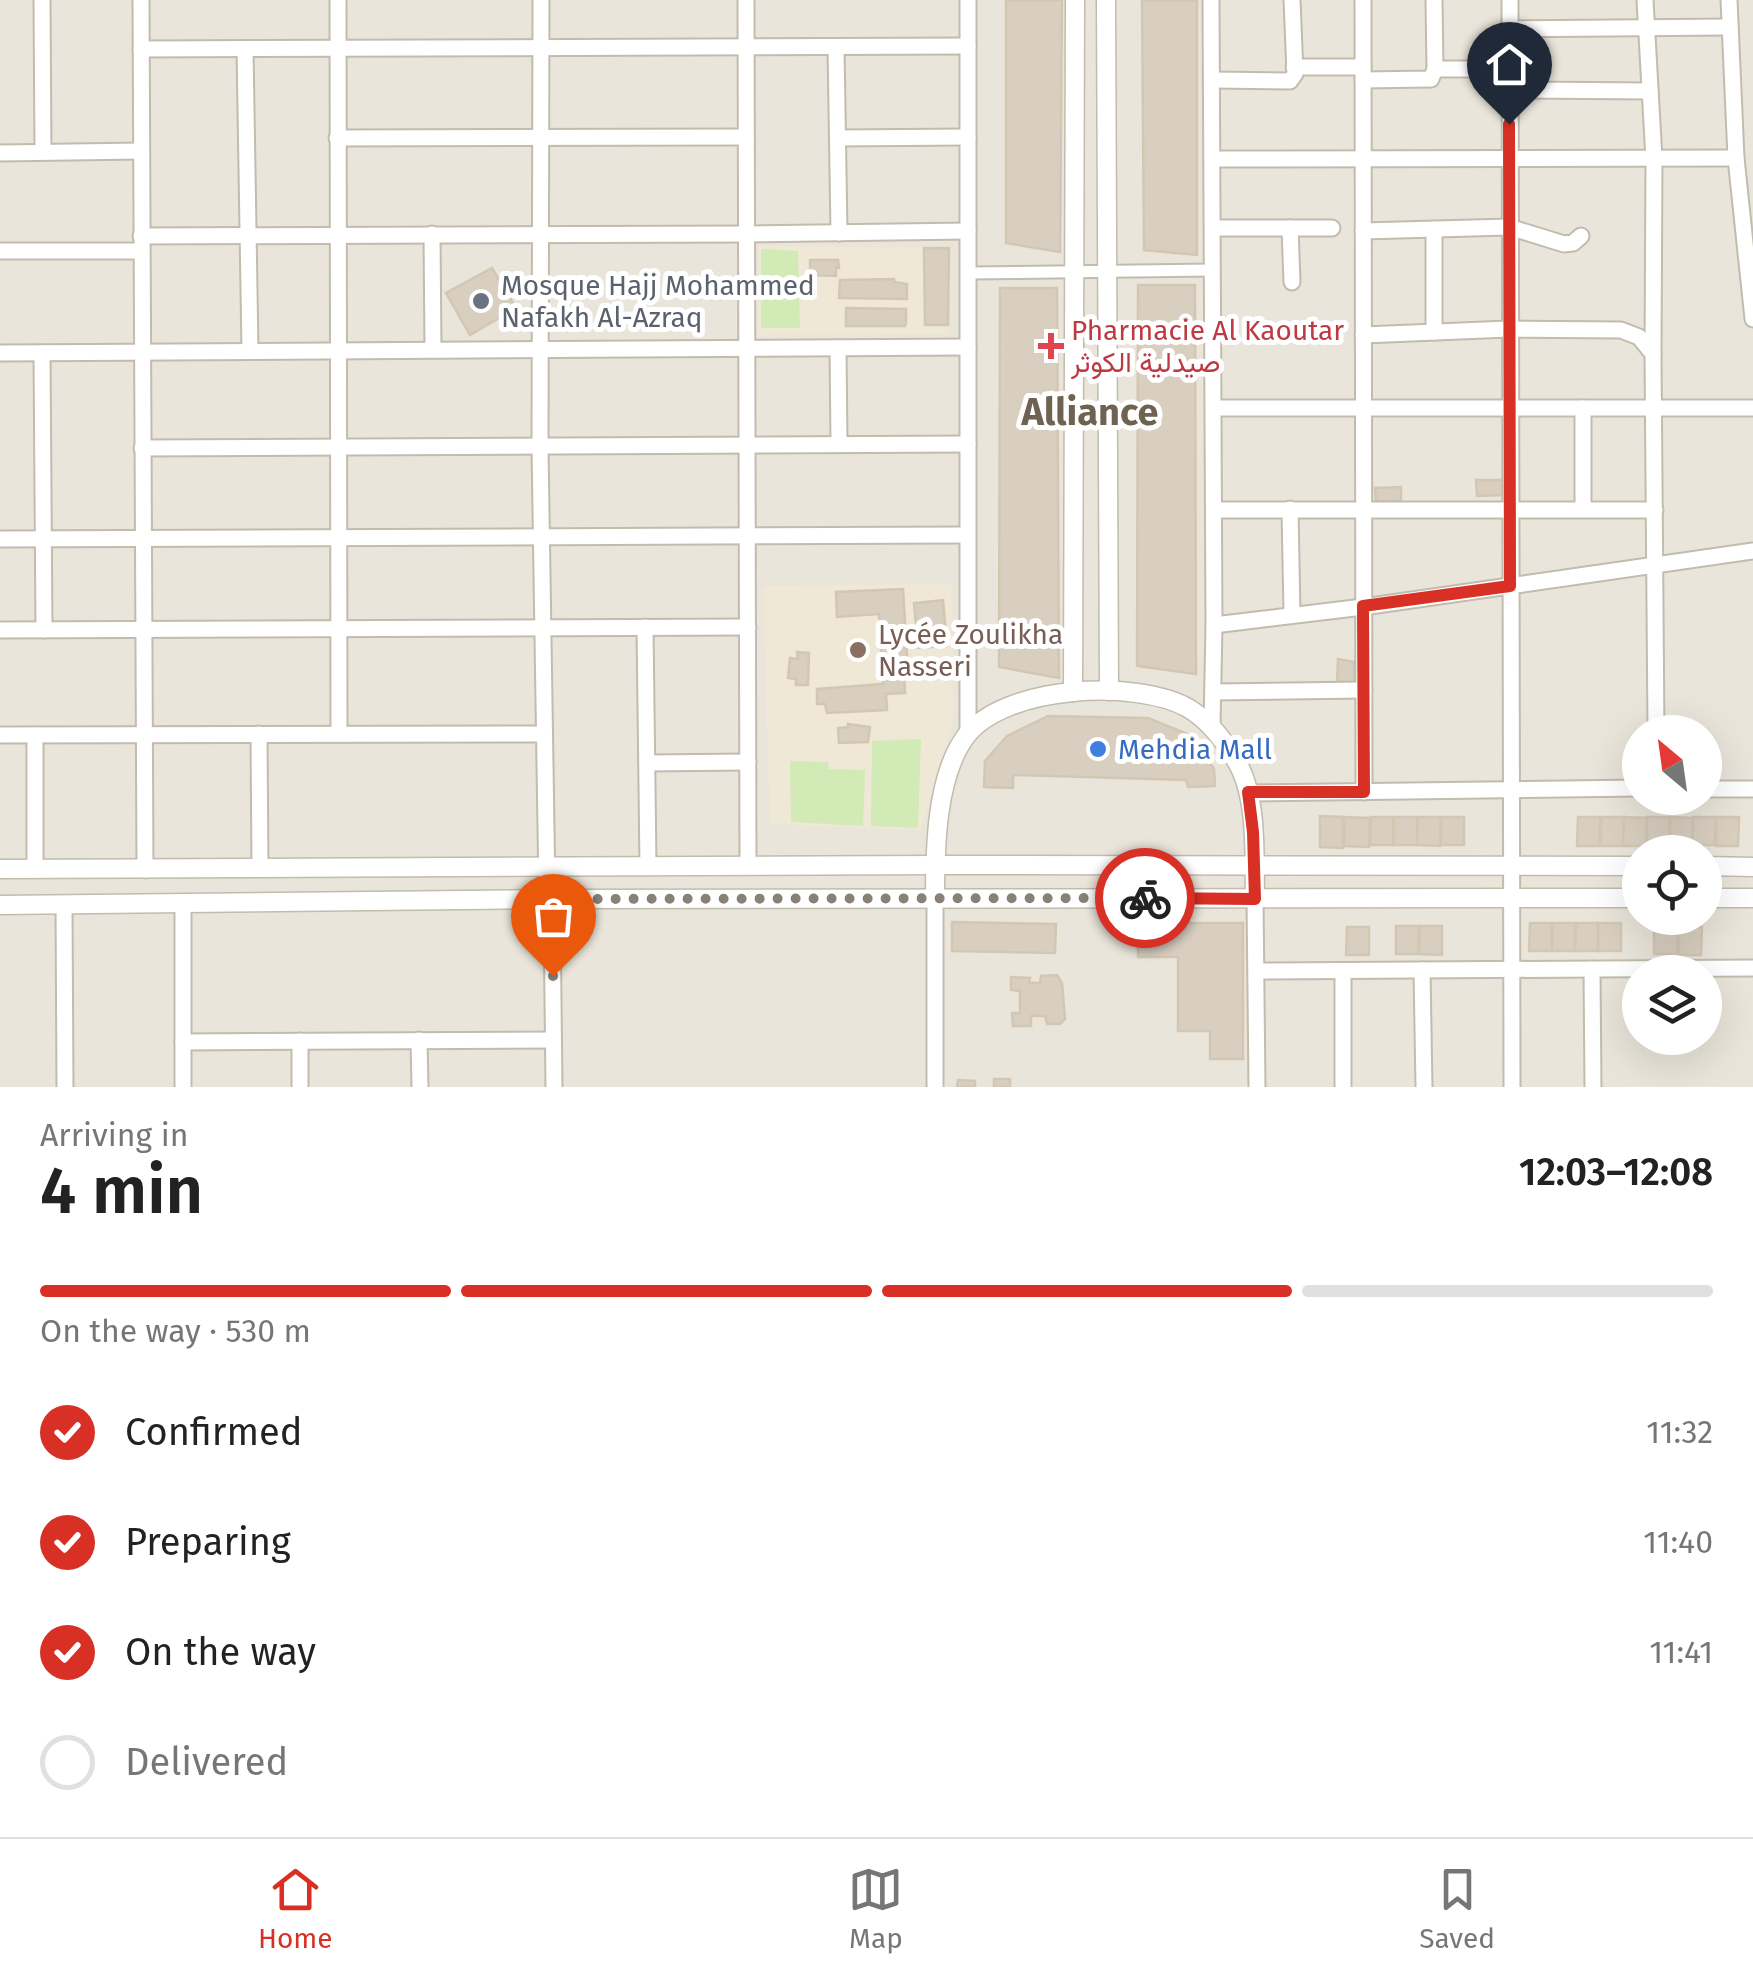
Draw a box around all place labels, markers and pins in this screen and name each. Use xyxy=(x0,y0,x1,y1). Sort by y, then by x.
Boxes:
pin xyxy=(1467,22,1552,125)
place label: Mosque Hajj Mohammed Nafakh Al-Azraq xyxy=(501,269,815,334)
marker: Mosque Hajj Mohammed Nafakh Al-Azraq xyxy=(470,290,492,312)
place label: Pharmacie Al Kaoutar صيدلية الكوثر xyxy=(1070,314,1344,380)
marker: Pharmacie Al Kaoutar صيدلية الكوثر xyxy=(1040,335,1062,357)
place label: Lycée Zoulikha Nasseri xyxy=(878,618,1063,683)
marker: Lycée Zoulikha Nasseri xyxy=(847,639,869,661)
place label: Mehdia Mall xyxy=(1118,733,1272,766)
marker: Mehdia Mall xyxy=(1087,738,1109,760)
pin xyxy=(511,874,596,977)

